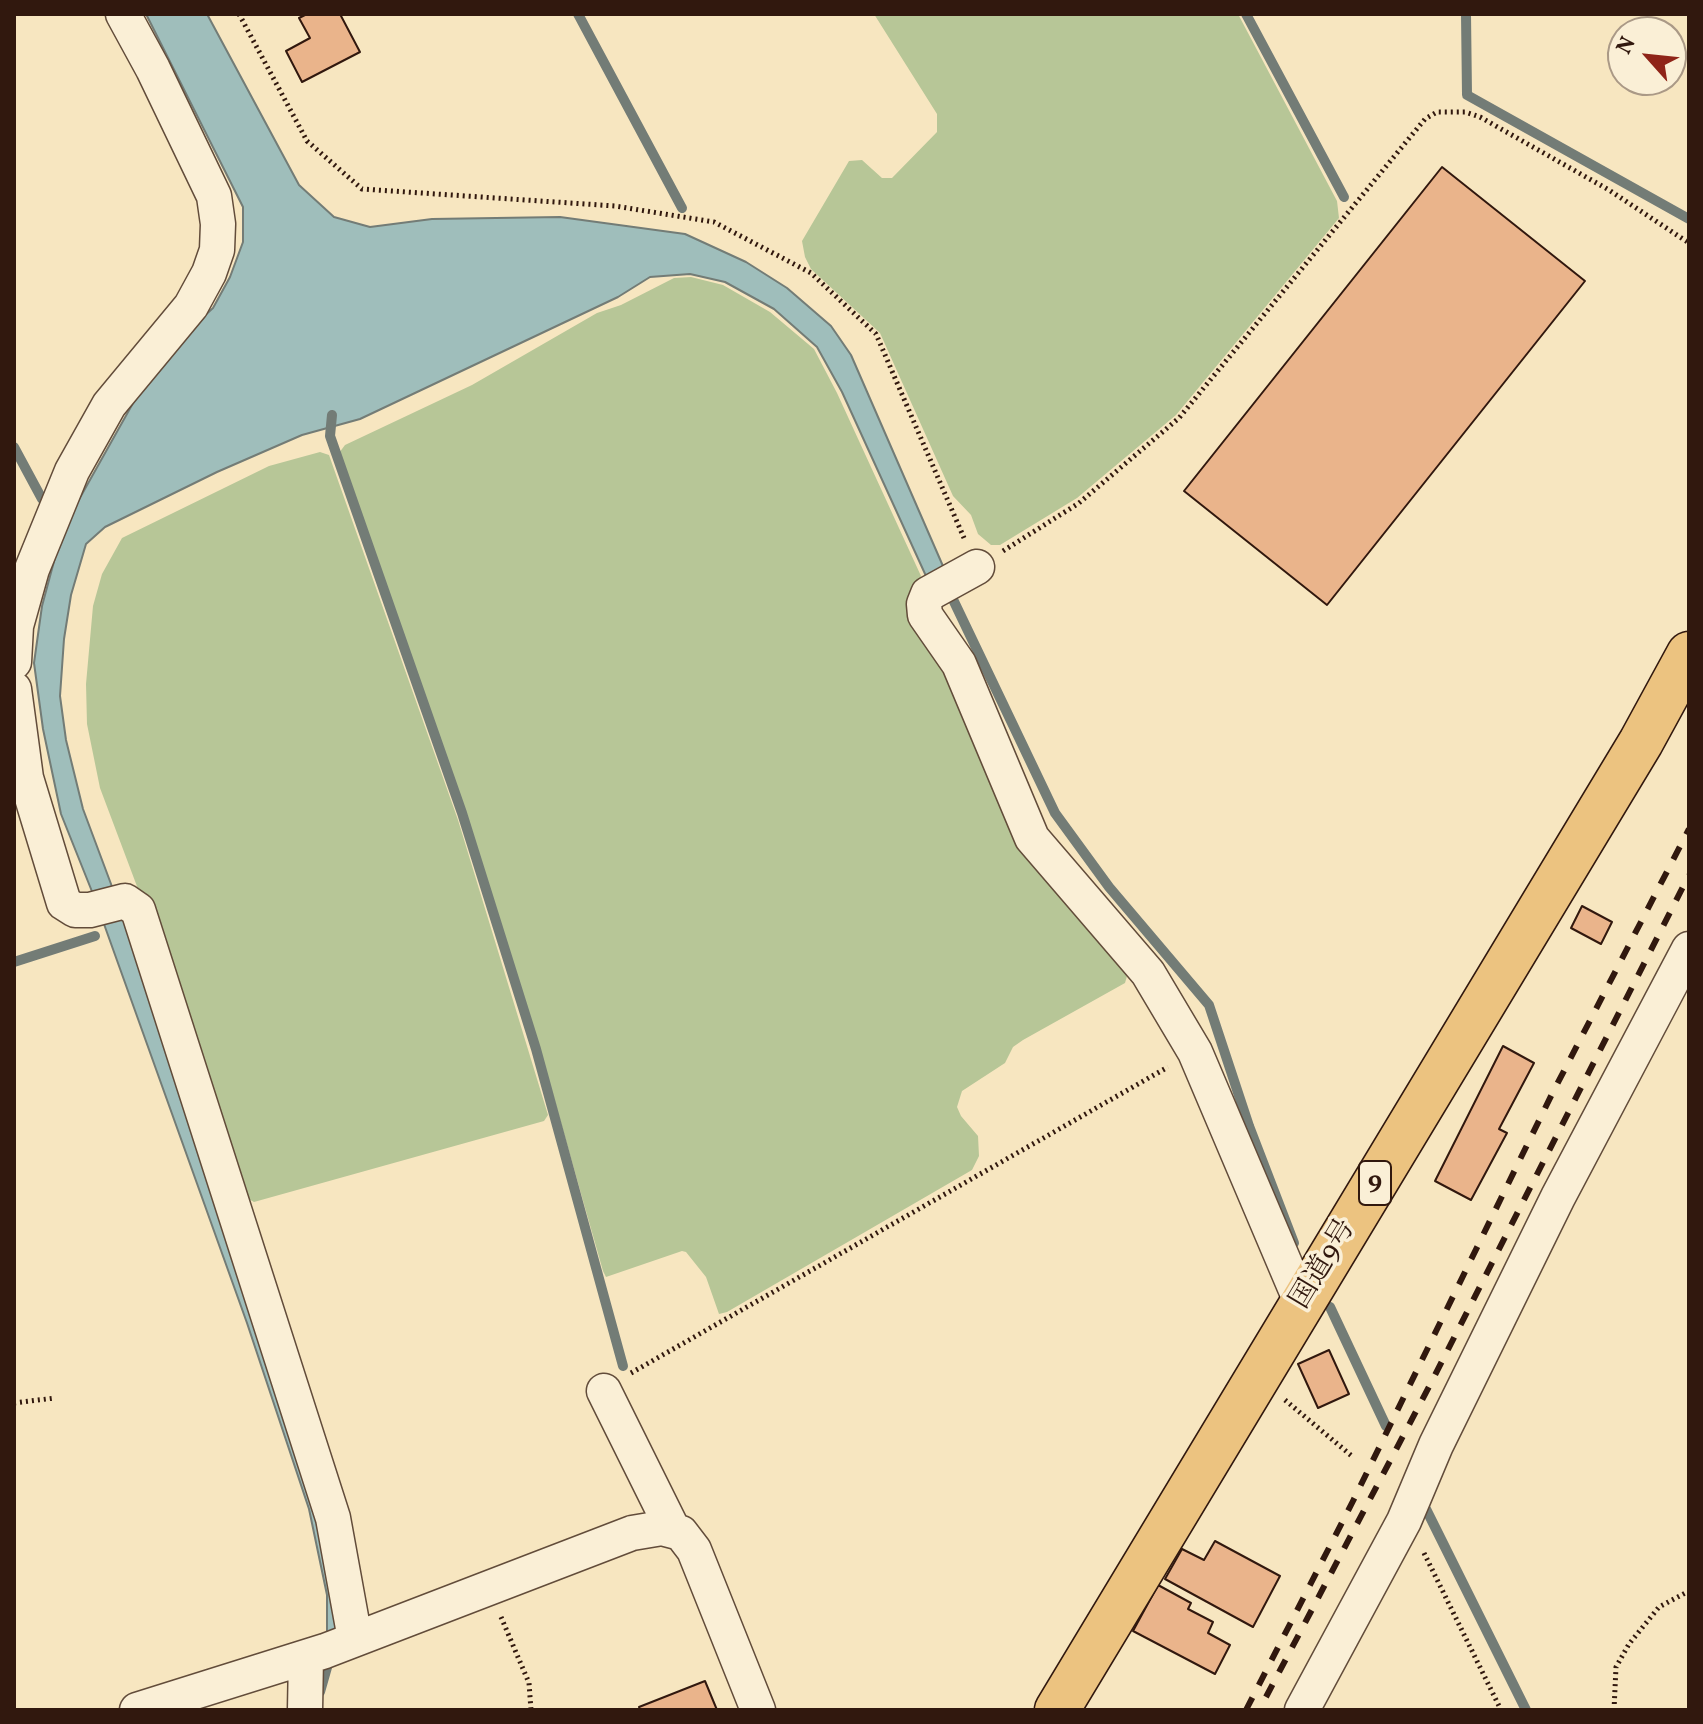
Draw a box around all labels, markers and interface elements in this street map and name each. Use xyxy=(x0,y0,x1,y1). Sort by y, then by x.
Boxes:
north arrow xyxy=(1607,16,1687,96)
text: N xyxy=(1610,32,1644,60)
road number: 9 xyxy=(1359,1161,1391,1205)
street label: 国道9号 xyxy=(1285,1214,1365,1316)

